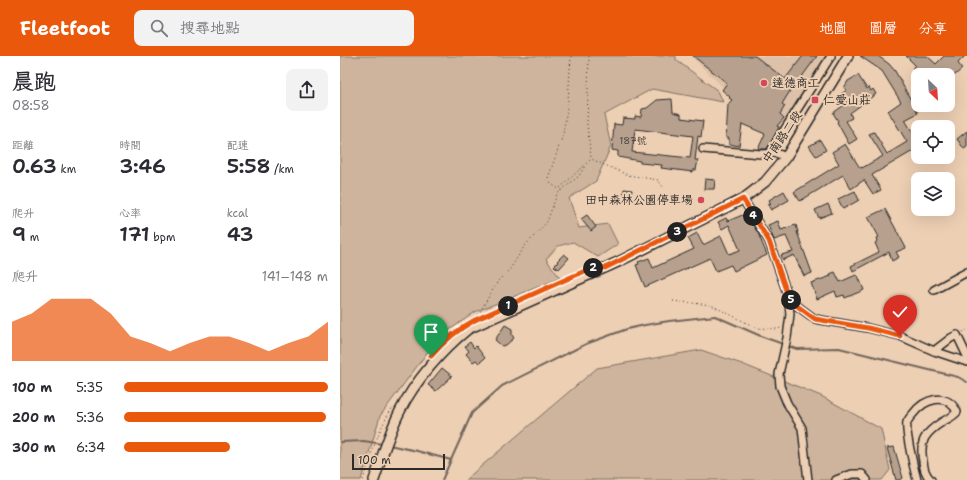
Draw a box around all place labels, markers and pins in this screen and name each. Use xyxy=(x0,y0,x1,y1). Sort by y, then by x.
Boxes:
place label: 達德商工 xyxy=(772,75,820,91)
marker: 達德商工 xyxy=(759,78,769,88)
place label: 仁愛山莊 xyxy=(823,92,871,108)
marker: 仁愛山莊 xyxy=(810,95,820,105)
place label: 田中森林公園停車場 xyxy=(585,192,693,208)
marker: 田中森林公園停車場 xyxy=(696,195,706,205)
pin: 4 xyxy=(743,206,763,226)
pin: 3 xyxy=(667,222,687,242)
pin: 2 xyxy=(583,258,603,278)
pin: 5 xyxy=(781,290,801,310)
pin xyxy=(883,295,917,336)
pin: 1 xyxy=(498,296,518,316)
pin xyxy=(414,315,448,356)

